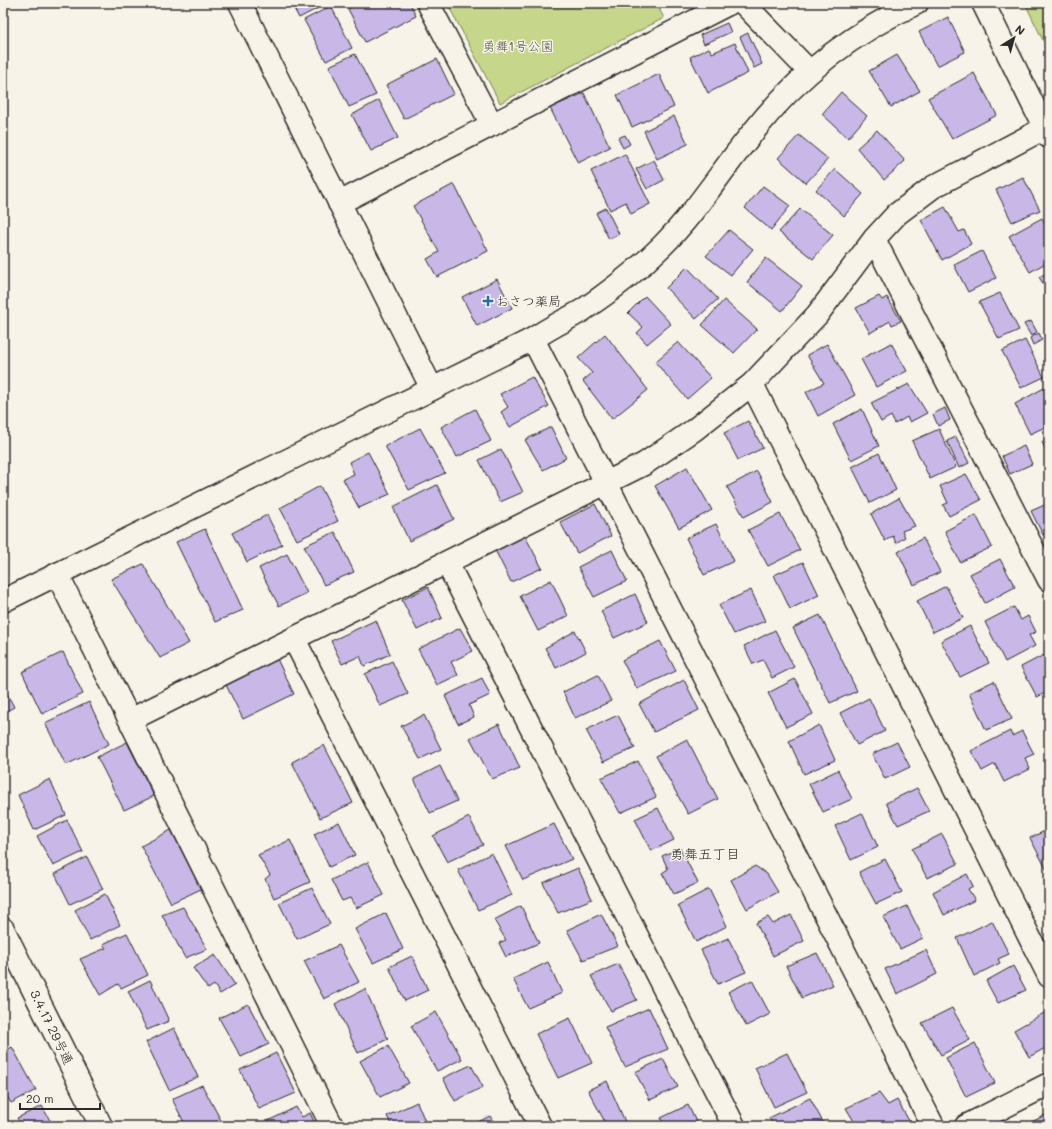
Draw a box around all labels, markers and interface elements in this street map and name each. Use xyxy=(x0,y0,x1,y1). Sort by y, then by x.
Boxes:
north arrow xyxy=(994,18,1034,58)
text: N xyxy=(1012,21,1028,38)
park label: 勇舞1号公園 xyxy=(483,37,553,54)
place label: おさつ薬局 xyxy=(496,292,561,309)
marker: おさつ薬局 xyxy=(483,296,493,306)
district label: 勇舞五丁目 xyxy=(670,844,740,863)
street label: 3.4.17 29号通 xyxy=(27,987,78,1067)
scale bar xyxy=(20,1085,100,1111)
text: 20 m xyxy=(26,1090,54,1106)

